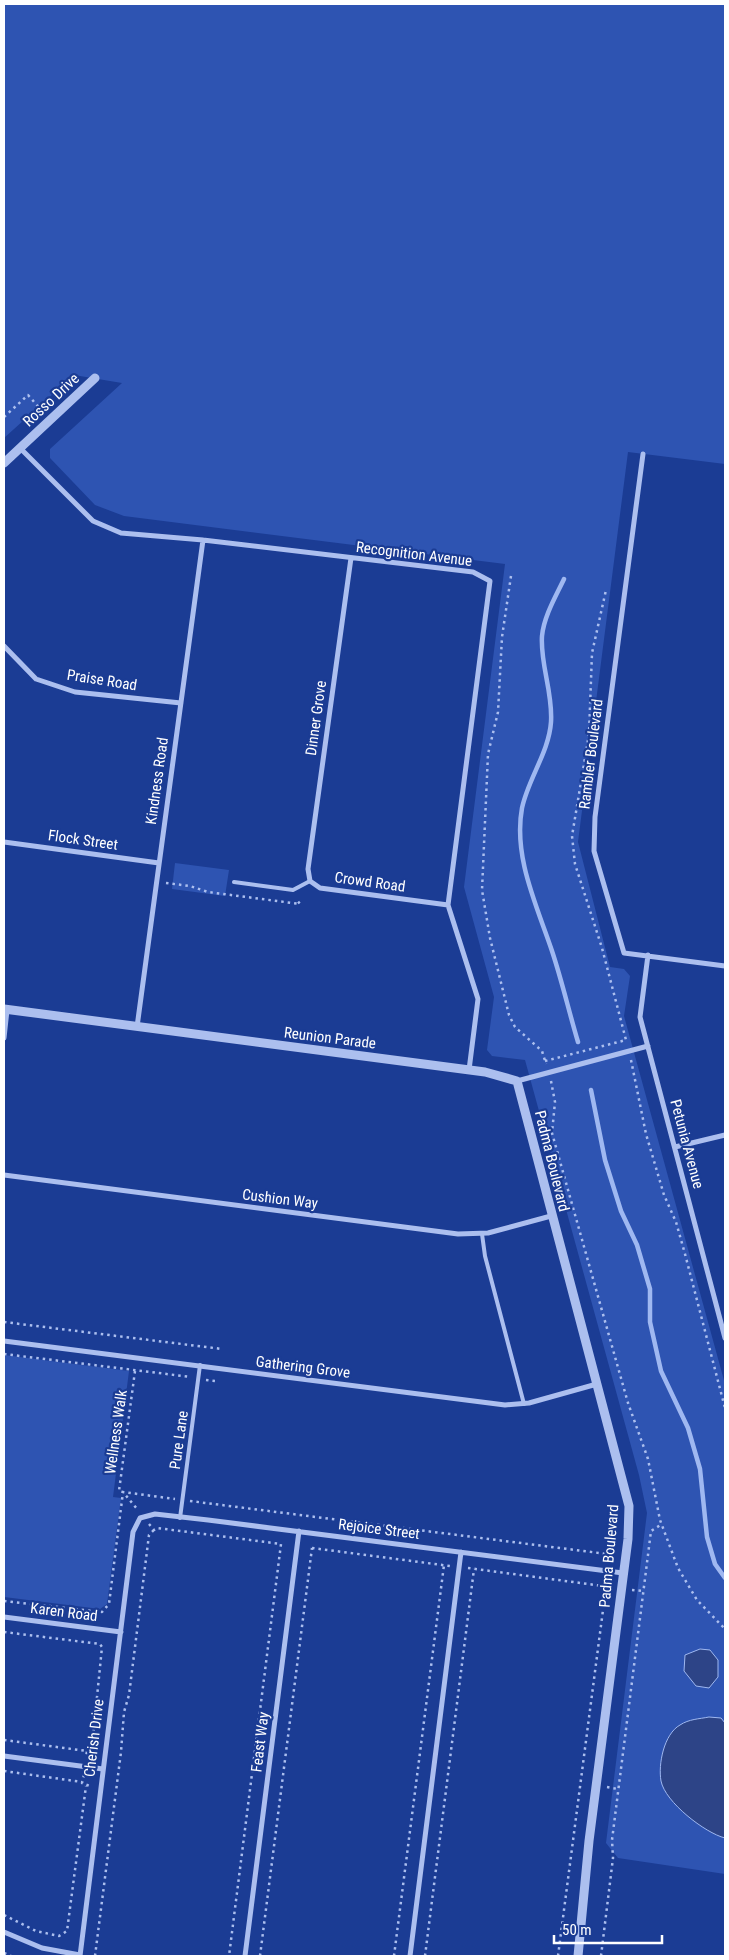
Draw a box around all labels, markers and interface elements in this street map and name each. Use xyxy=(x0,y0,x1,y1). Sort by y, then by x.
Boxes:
street label: Rosso Drive xyxy=(19,370,83,430)
street label: Recognition Avenue xyxy=(355,538,473,570)
street label: Praise Road xyxy=(66,666,138,694)
street label: Dinner Grove xyxy=(302,679,330,757)
street label: Rambler Boulevard xyxy=(575,698,607,810)
street label: Kindness Road xyxy=(142,736,172,826)
street label: Flock Street xyxy=(47,826,119,854)
street label: Crowd Road xyxy=(333,868,407,896)
street label: Reunion Parade xyxy=(283,1023,377,1053)
street label: Petunia Avenue xyxy=(666,1097,708,1191)
street label: Padma Boulevard xyxy=(531,1109,573,1213)
street label: Cushion Way xyxy=(241,1185,319,1213)
street label: Gathering Grove xyxy=(255,1352,351,1382)
street label: Wellness Walk xyxy=(101,1388,131,1475)
street label: Pure Lane xyxy=(166,1409,192,1471)
street label: Padma Boulevard xyxy=(596,1504,622,1608)
street label: Rejoice Street xyxy=(337,1515,421,1543)
street label: Karen Road xyxy=(29,1599,99,1625)
street label: Cherish Drive xyxy=(80,1698,108,1778)
street label: Feast Way xyxy=(247,1711,273,1773)
scale bar xyxy=(554,1912,662,1944)
text: 50 m xyxy=(562,1921,592,1939)

